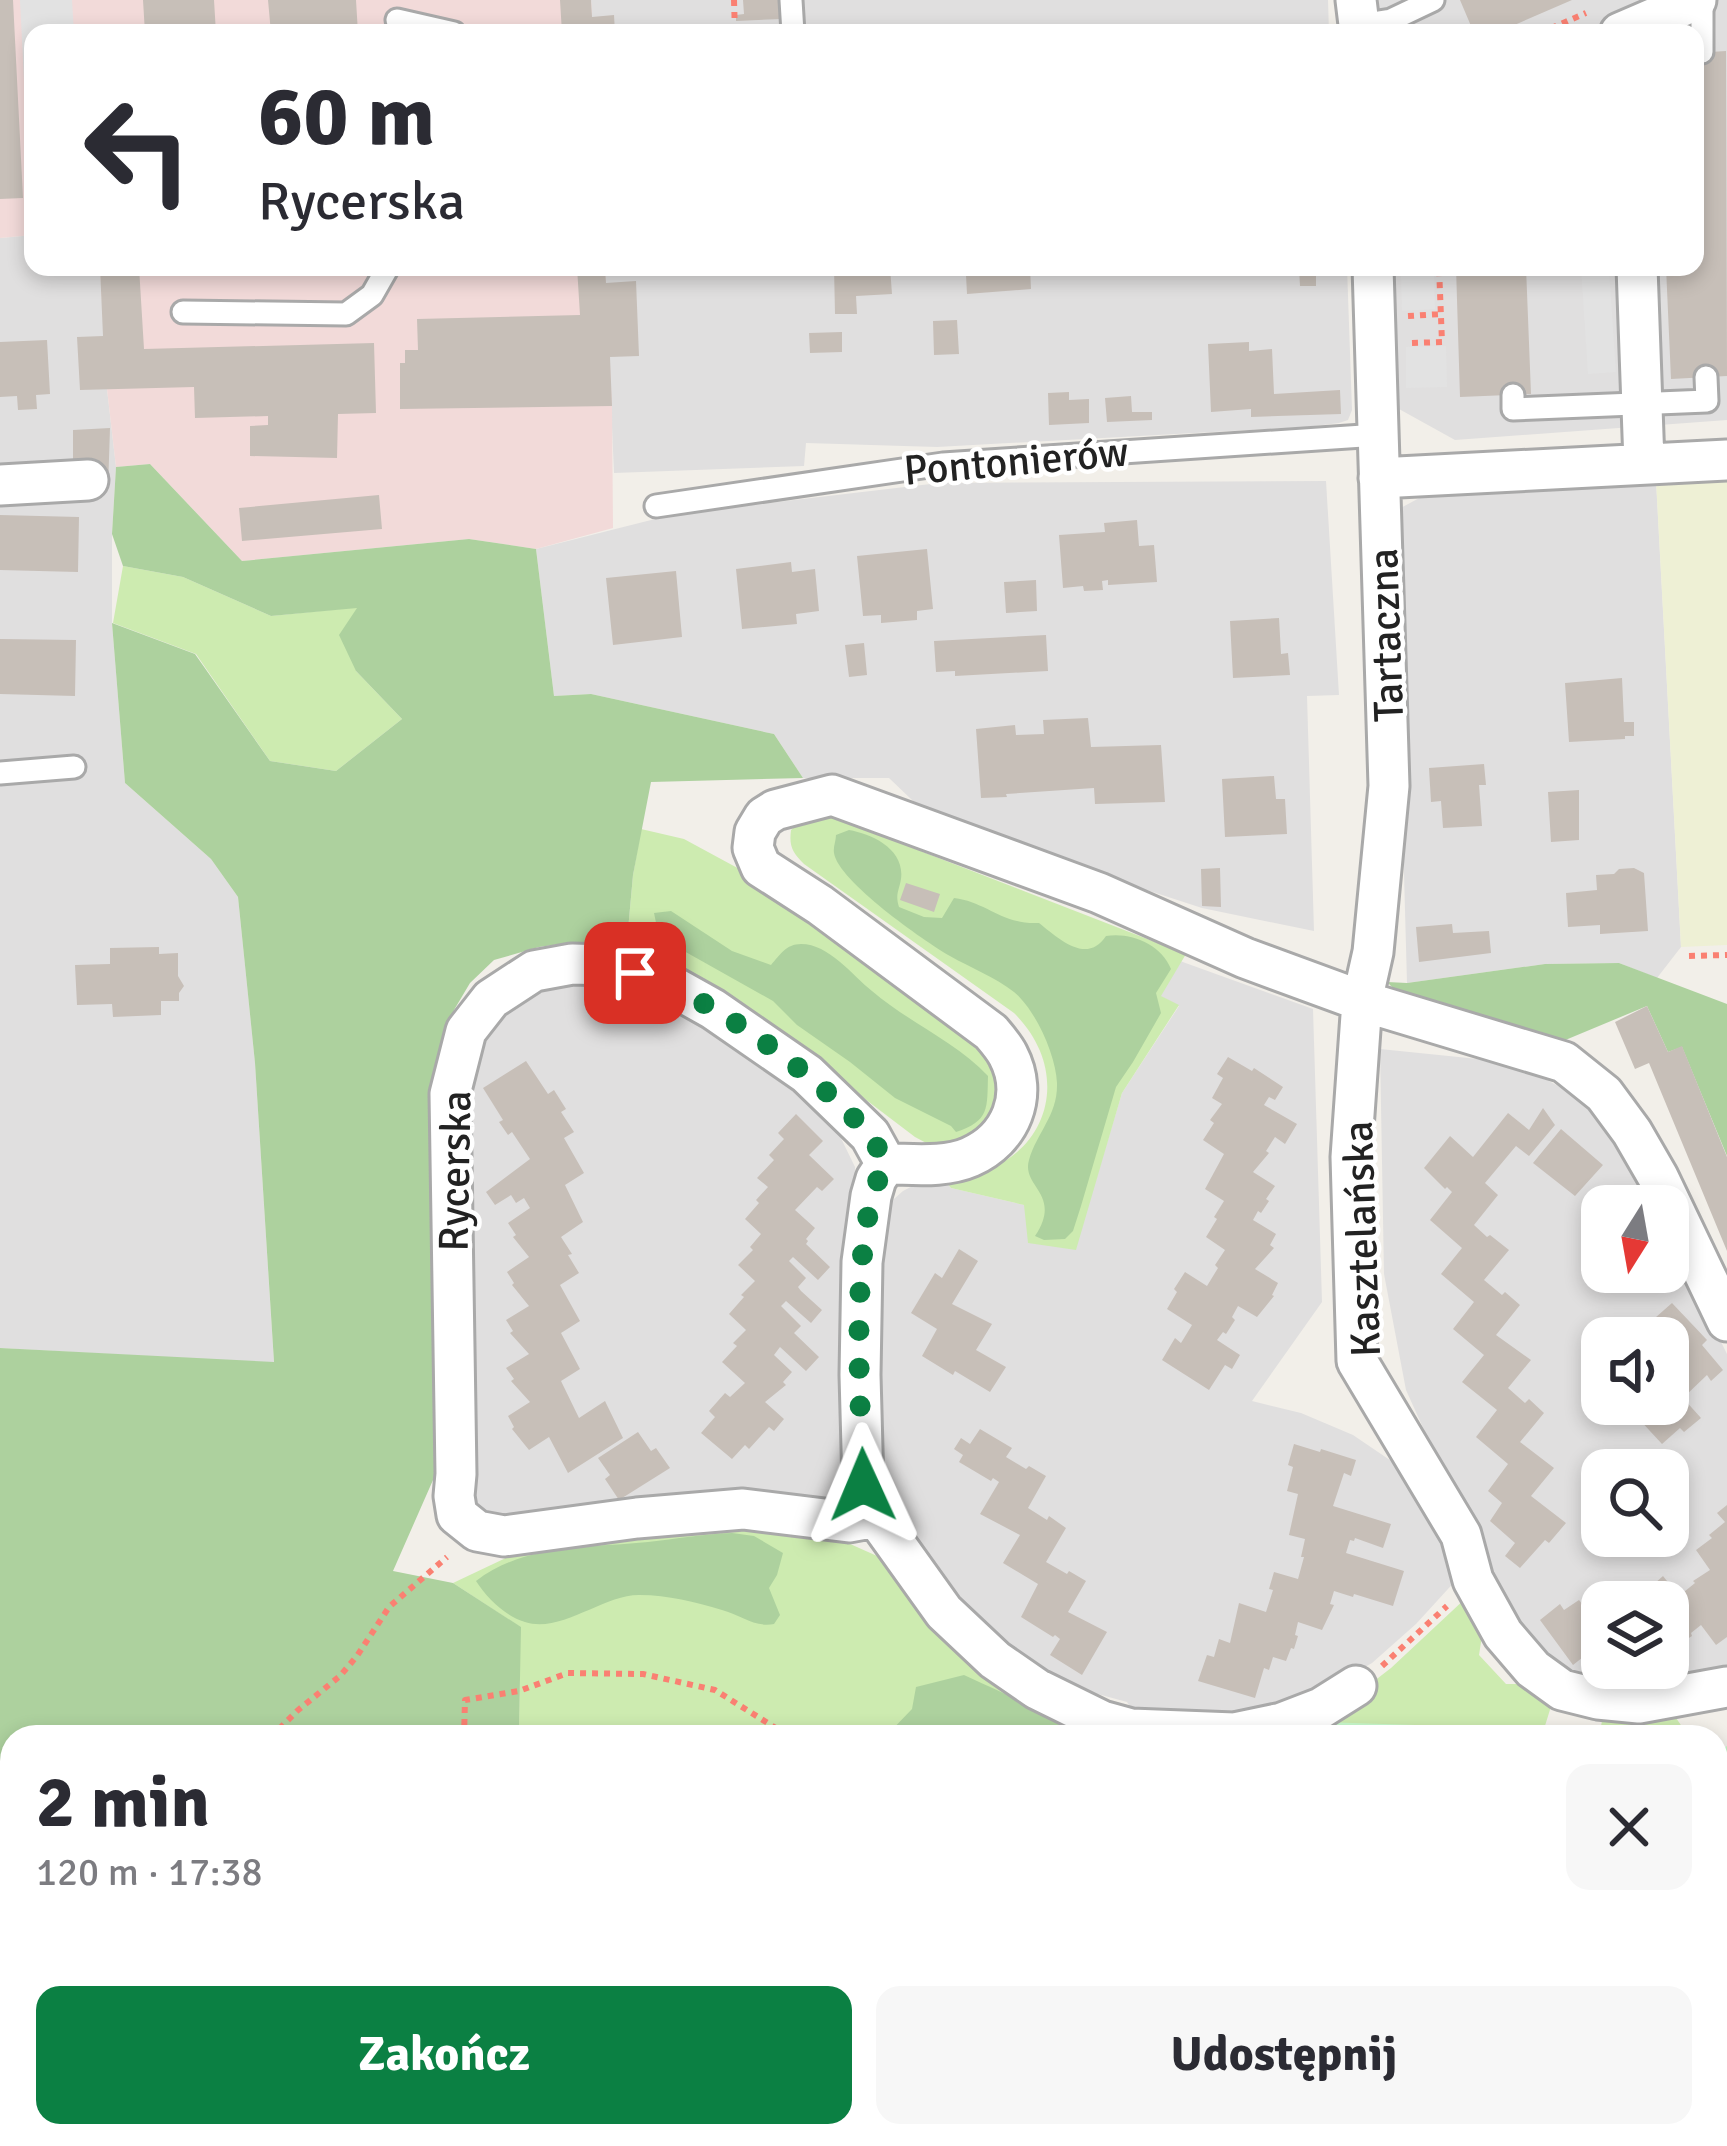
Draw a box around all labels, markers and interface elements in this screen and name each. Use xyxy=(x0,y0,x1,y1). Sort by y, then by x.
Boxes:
text: 60 m xyxy=(258,65,435,169)
icon: left xyxy=(60,72,216,228)
text: Rycerska xyxy=(258,168,465,235)
street label: Pontonierów xyxy=(902,426,1131,497)
street label: Tartaczna xyxy=(1358,547,1415,723)
pin xyxy=(584,922,686,1024)
icon: arrive xyxy=(602,940,668,1006)
street label: Rycerska xyxy=(429,1090,482,1252)
street label: Kasztelańska xyxy=(1333,1120,1392,1358)
north arrow xyxy=(1581,1185,1689,1293)
map controls xyxy=(1581,1185,1689,1689)
button: sound xyxy=(1581,1317,1689,1425)
position arrow xyxy=(800,1422,926,1548)
button: search xyxy=(1581,1449,1689,1557)
button: layers xyxy=(1581,1581,1689,1689)
text: 2 min xyxy=(36,1758,210,1847)
button: close xyxy=(1566,1764,1692,1890)
text: 120 m · 17:38 xyxy=(36,1848,263,1896)
button: Zakończ xyxy=(36,1986,852,2124)
button: Udostępnij xyxy=(876,1986,1692,2124)

